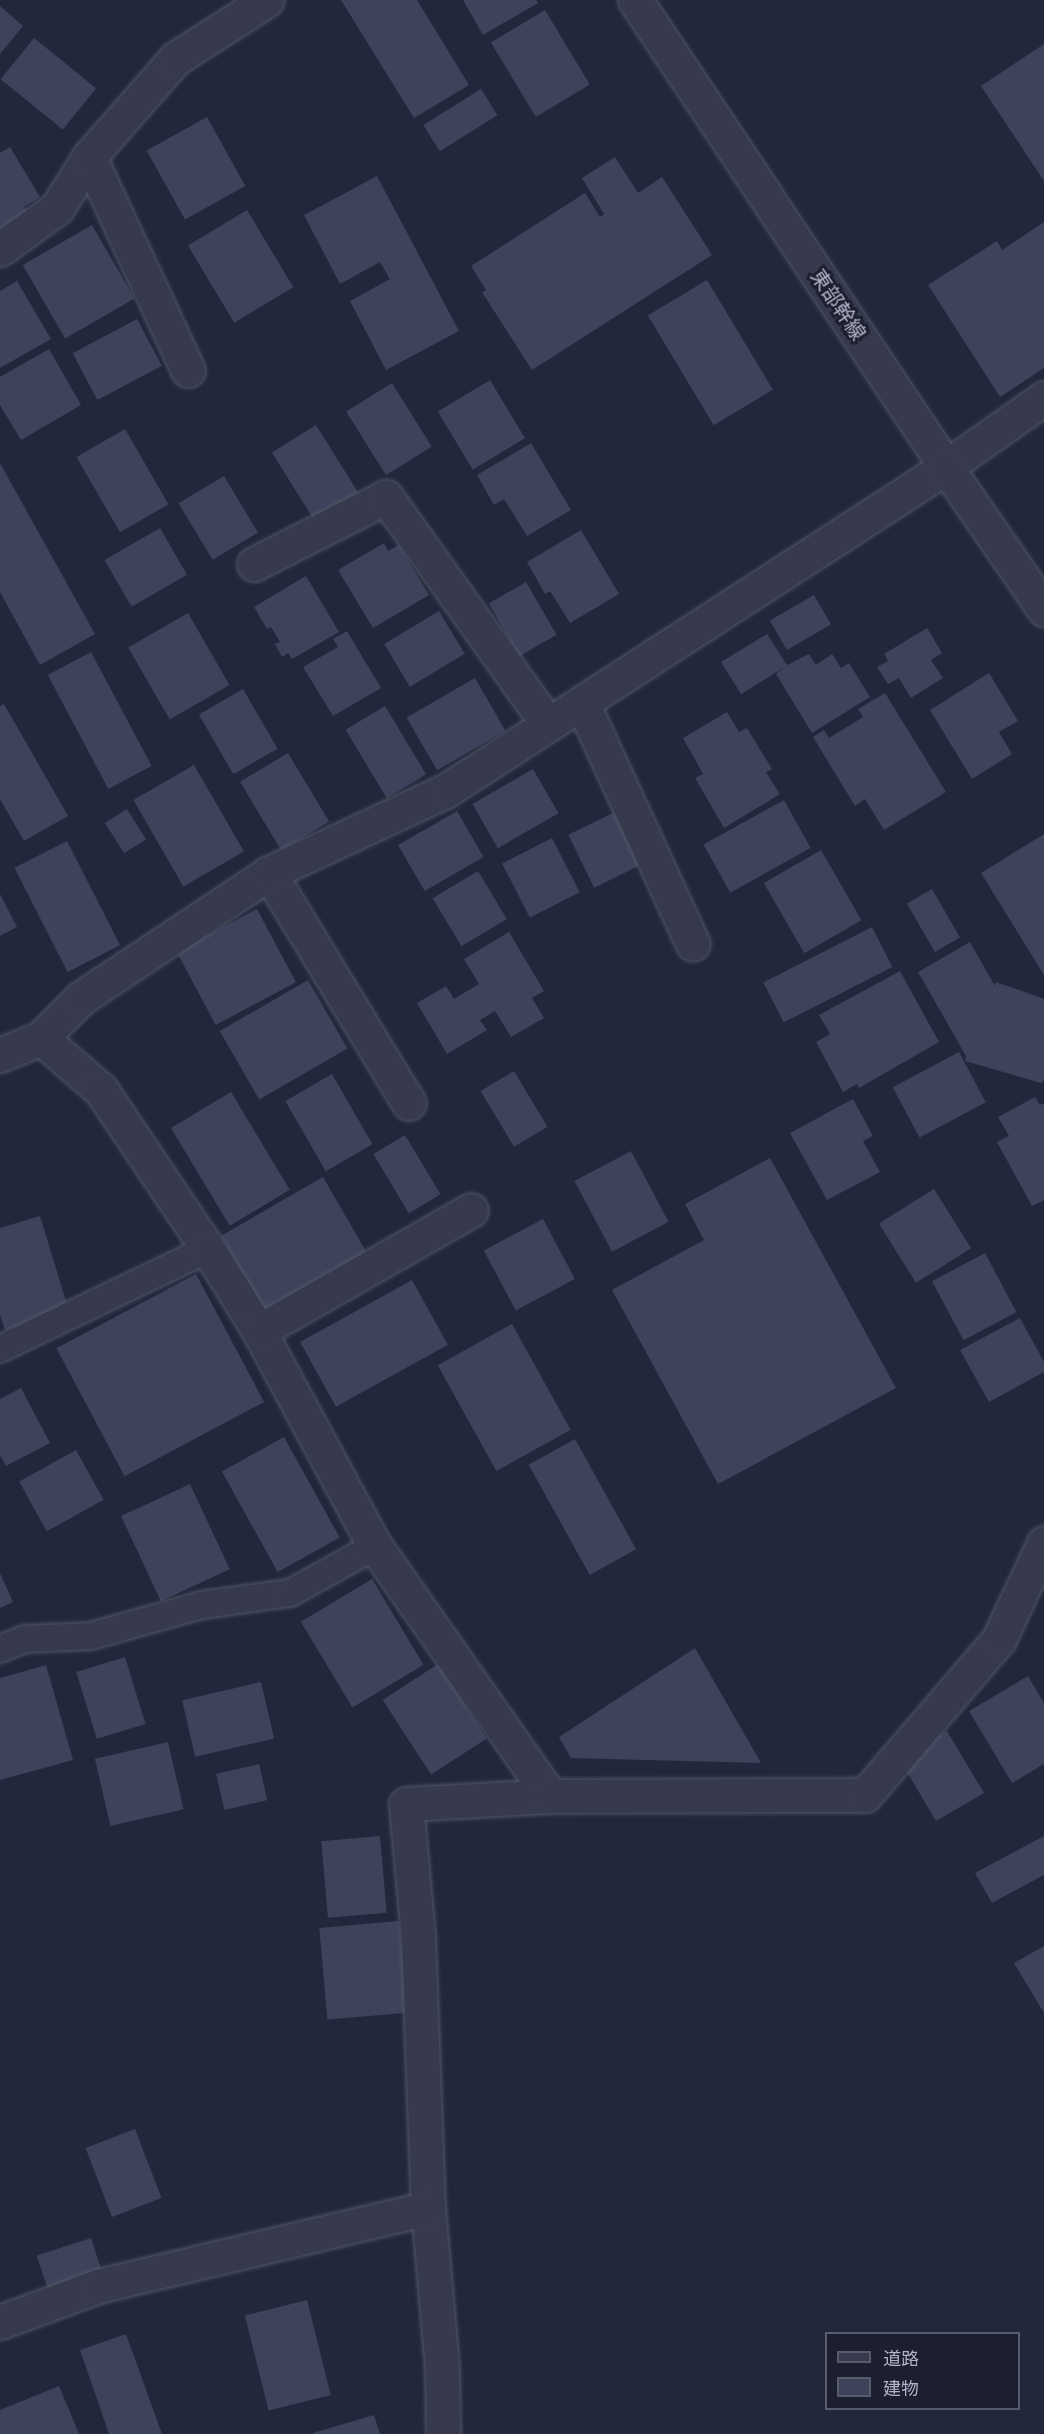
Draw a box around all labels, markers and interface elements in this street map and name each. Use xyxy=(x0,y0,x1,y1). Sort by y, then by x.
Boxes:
street label: 東部幹線 xyxy=(806,265,870,345)
legend xyxy=(825,2332,1020,2410)
text: 道路 xyxy=(883,2347,919,2370)
text: 建物 xyxy=(883,2377,919,2400)

